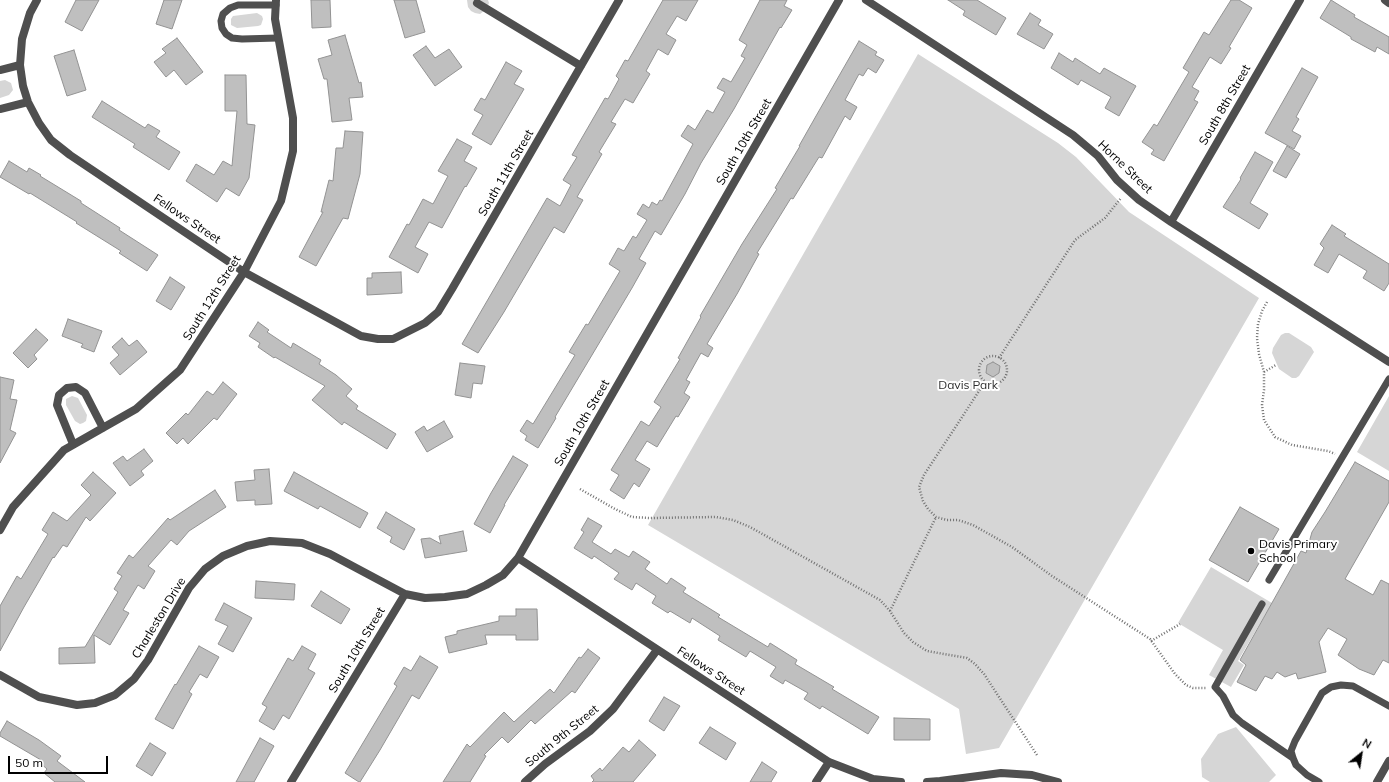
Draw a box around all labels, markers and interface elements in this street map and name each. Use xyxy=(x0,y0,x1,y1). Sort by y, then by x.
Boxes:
street label: South 8th Street xyxy=(1196,62,1254,148)
street label: South 10th Street xyxy=(713,96,775,188)
street label: South 11th Street xyxy=(475,127,537,219)
street label: Horne Street xyxy=(1095,137,1155,197)
street label: Fellows Street xyxy=(151,191,223,247)
street label: South 12th Street xyxy=(180,253,244,343)
street label: South 10th Street xyxy=(551,377,613,469)
park label: Davis Park xyxy=(938,378,998,392)
place label: Davis Primary School xyxy=(1259,537,1337,565)
marker: Davis Primary School xyxy=(1246,546,1256,556)
street label: Charleston Drive xyxy=(129,575,189,661)
street label: South 10th Street xyxy=(326,604,388,696)
street label: Fellows Street xyxy=(674,644,748,698)
street label: South 9th Street xyxy=(522,702,602,770)
north arrow xyxy=(1341,734,1381,774)
text: N xyxy=(1360,735,1374,752)
scale bar xyxy=(10,748,110,774)
text: 50 m xyxy=(15,755,43,770)

